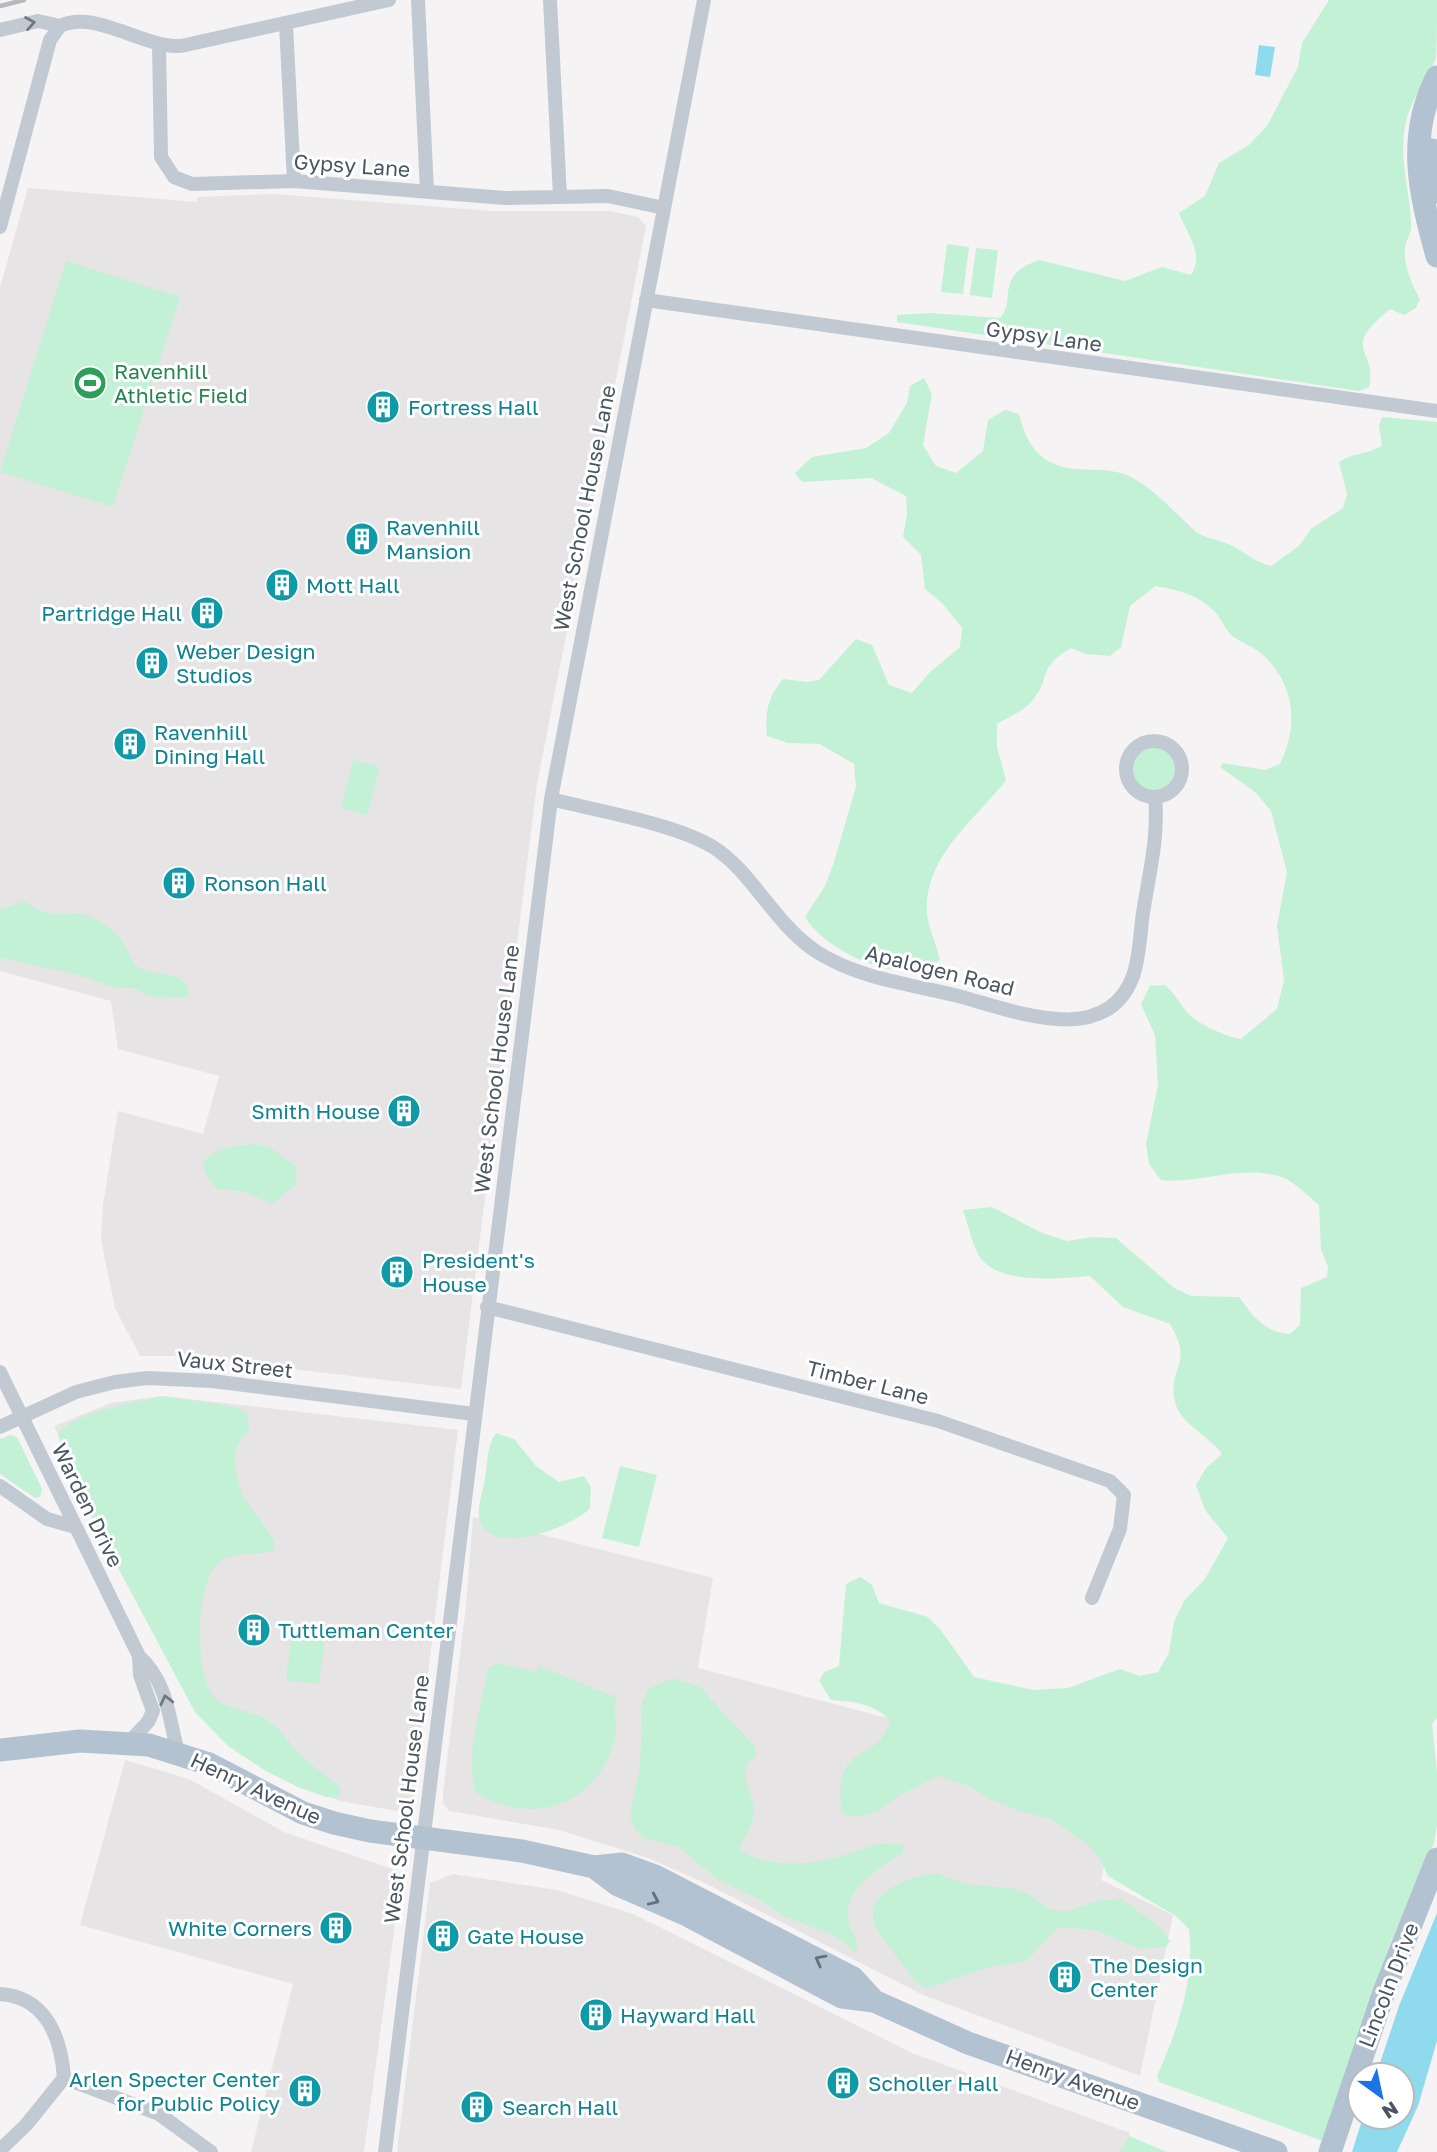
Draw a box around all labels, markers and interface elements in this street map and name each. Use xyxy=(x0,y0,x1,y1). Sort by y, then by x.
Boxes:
one-way arrow xyxy=(24,16,36,31)
street label: Gypsy Lane xyxy=(293,148,411,182)
street label: Gypsy Lane xyxy=(984,315,1104,357)
place label: Ravenhill Athletic Field xyxy=(114,358,248,408)
sports icon: Ravenhill Athletic Field xyxy=(71,364,109,402)
street label: West School House Lane xyxy=(547,383,621,633)
building icon: Fortress Hall xyxy=(364,388,402,426)
place label: Fortress Hall xyxy=(408,394,539,420)
place label: Ravenhill Mansion xyxy=(386,514,480,564)
building icon: Ravenhill Mansion xyxy=(343,520,381,558)
building icon: Mott Hall xyxy=(263,566,301,604)
place label: Mott Hall xyxy=(306,572,400,598)
building icon: Partridge Hall xyxy=(188,594,226,632)
place label: Partridge Hall xyxy=(41,600,182,626)
place label: Weber Design Studios xyxy=(176,638,316,688)
building icon: Weber Design Studios xyxy=(133,644,171,682)
place label: Ravenhill Dining Hall xyxy=(154,719,265,769)
building icon: Ravenhill Dining Hall xyxy=(111,725,149,763)
building icon: Ronson Hall xyxy=(160,864,198,902)
place label: Ronson Hall xyxy=(204,870,327,896)
street label: Apalogen Road xyxy=(863,939,1017,1001)
street label: West School House Lane xyxy=(468,943,524,1195)
building icon: Smith House xyxy=(385,1092,423,1130)
place label: Smith House xyxy=(251,1098,380,1124)
place label: President's House xyxy=(422,1247,535,1297)
building icon: President's House xyxy=(378,1253,416,1291)
street label: Vaux Street xyxy=(176,1345,294,1383)
street label: Timber Lane xyxy=(804,1354,932,1410)
street label: Warden Drive xyxy=(47,1439,129,1571)
building icon: Tuttleman Center xyxy=(235,1611,273,1649)
place label: Tuttleman Center xyxy=(278,1617,454,1643)
street label: West School House Lane xyxy=(378,1673,434,1925)
one-way arrow xyxy=(160,1695,174,1707)
street label: Henry Avenue xyxy=(187,1746,325,1830)
one-way arrow xyxy=(647,1892,659,1906)
building icon: White Corners xyxy=(317,1909,355,1947)
place label: White Corners xyxy=(168,1915,312,1941)
building icon: Gate House xyxy=(424,1917,462,1955)
street label: Lincoln Drive xyxy=(1352,1919,1424,2051)
place label: Gate House xyxy=(467,1923,584,1949)
place label: The Design Center xyxy=(1090,1952,1203,2002)
one-way arrow xyxy=(815,1955,827,1968)
building icon: The Design Center xyxy=(1046,1958,1084,1996)
building icon: Hayward Hall xyxy=(577,1996,615,2034)
place label: Hayward Hall xyxy=(620,2002,755,2028)
street label: Henry Avenue xyxy=(1002,2043,1144,2115)
north arrow xyxy=(1346,2061,1416,2131)
building icon: Scholler Hall xyxy=(824,2064,862,2102)
place label: Arlen Specter Center for Public Policy xyxy=(69,2066,280,2116)
place label: Scholler Hall xyxy=(868,2070,999,2096)
building icon: Arlen Specter Center for Public Policy xyxy=(286,2072,324,2110)
building icon: Search Hall xyxy=(458,2088,496,2126)
place label: Search Hall xyxy=(502,2094,618,2120)
text: N xyxy=(1378,2097,1403,2124)

